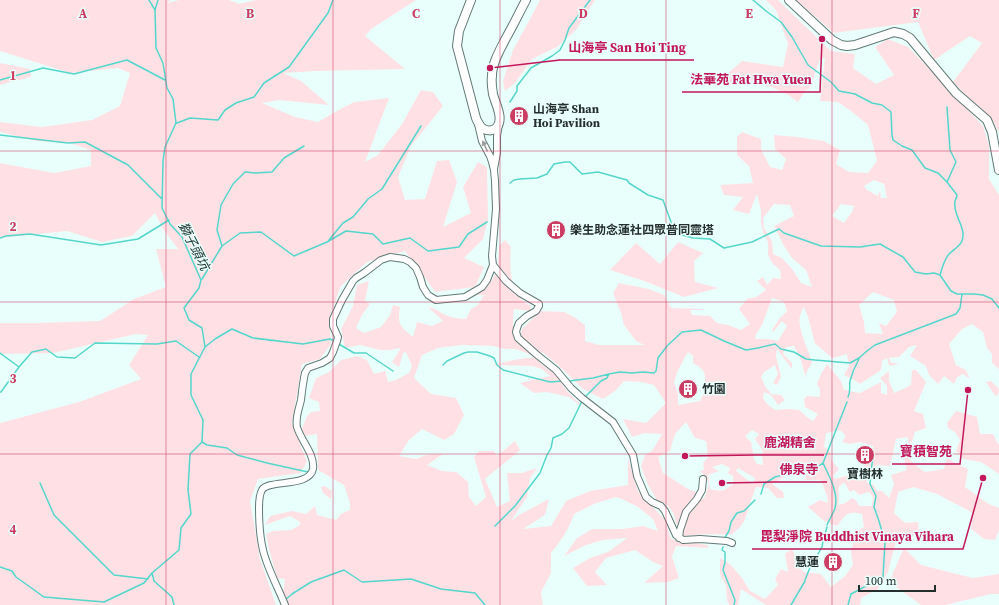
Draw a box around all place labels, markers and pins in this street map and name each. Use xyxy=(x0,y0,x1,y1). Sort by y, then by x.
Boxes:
callout: 山海亭 San Hoi Ting xyxy=(560,35,694,60)
callout: 法華苑 Fat Hwa Yuen xyxy=(682,67,820,92)
place label: 山海亭 Shan Hoi Pavilion xyxy=(533,101,601,131)
building icon: 山海亭 Shan Hoi Pavilion xyxy=(508,105,530,127)
building icon: 樂生助念蓮社四眾普同靈塔 xyxy=(545,219,567,241)
place label: 樂生助念蓮社四眾普同靈塔 xyxy=(570,222,714,238)
building icon: 竹園 xyxy=(677,378,699,400)
place label: 竹園 xyxy=(702,381,726,397)
callout: 鹿湖精舍 xyxy=(756,430,824,455)
callout: 寶積智苑 xyxy=(892,439,960,464)
building icon: 寶樹林 xyxy=(854,444,876,466)
callout: 佛泉寺 xyxy=(772,457,827,482)
place label: 寶樹林 xyxy=(847,466,883,482)
callout: 毘梨淨院 Buddhist Vinaya Vihara xyxy=(752,524,963,549)
building icon: 慧蓮 xyxy=(822,551,844,573)
place label: 慧蓮 xyxy=(795,554,819,570)

